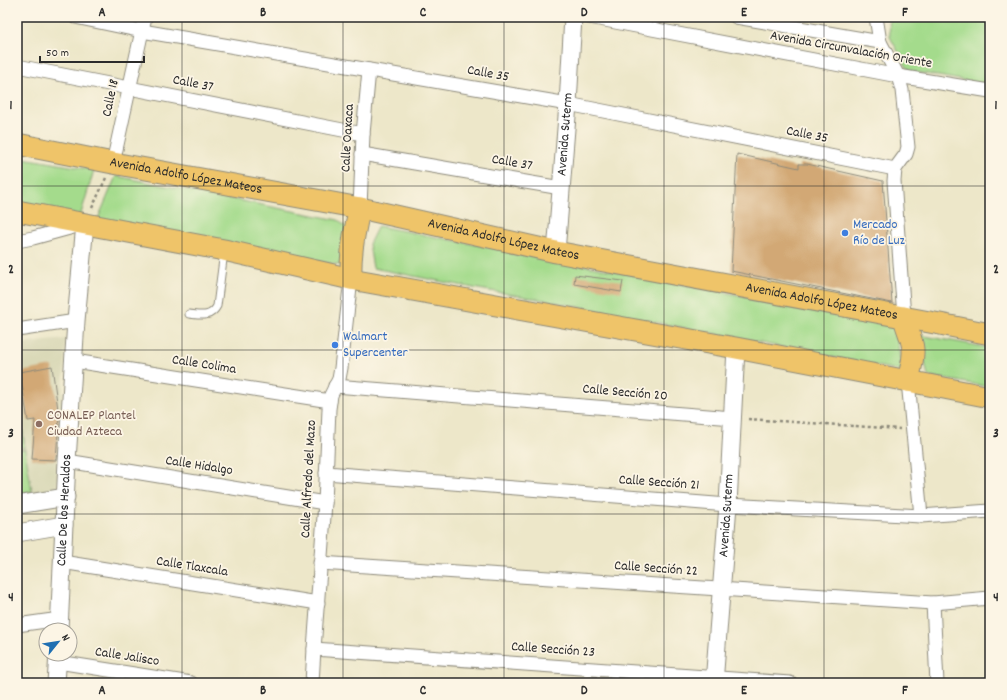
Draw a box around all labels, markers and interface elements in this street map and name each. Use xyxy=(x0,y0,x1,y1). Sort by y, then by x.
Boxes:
text: A xyxy=(98,4,106,23)
text: B xyxy=(260,4,266,23)
text: C xyxy=(420,4,427,23)
text: D xyxy=(581,4,588,23)
text: E xyxy=(741,4,748,23)
text: F xyxy=(902,4,908,23)
street label: Avenida Circunvalación Oriente xyxy=(769,26,933,74)
scale bar xyxy=(40,38,144,64)
text: 50 m xyxy=(46,45,69,62)
street label: Calle 35 xyxy=(465,60,511,88)
street label: Calle 37 xyxy=(171,70,215,98)
street label: Calle 18 xyxy=(97,77,125,119)
street label: Avenida Suterm xyxy=(552,92,579,177)
text: 1 xyxy=(10,97,13,116)
text: 1 xyxy=(995,97,998,116)
street label: Calle Oaxaca xyxy=(336,103,360,173)
street label: Calle 35 xyxy=(784,121,830,149)
street label: Calle 37 xyxy=(490,150,534,176)
street label: Avenida Adolfo López Mateos xyxy=(108,153,264,200)
street label: Avenida Adolfo López Mateos xyxy=(426,214,581,266)
place label: Mercado Río de Luz xyxy=(853,215,906,251)
marker: Mercado Río de Luz xyxy=(840,228,850,238)
text: 2 xyxy=(8,261,14,280)
text: 2 xyxy=(993,261,999,280)
street label: Avenida Adolfo López Mateos xyxy=(744,278,900,326)
place label: Walmart Supercenter xyxy=(343,327,409,363)
marker: Walmart Supercenter xyxy=(330,340,340,350)
street label: Calle Colima xyxy=(170,350,238,380)
street label: Calle Sección 20 xyxy=(582,379,668,407)
place label: CONALEP Plantel Ciudad Azteca xyxy=(47,406,136,442)
marker: CONALEP Plantel Ciudad Azteca xyxy=(34,419,44,429)
street label: Calle Alfredo del Mazo xyxy=(296,419,322,539)
text: 3 xyxy=(8,425,14,444)
text: 3 xyxy=(993,425,999,444)
street label: Calle Hidalgo xyxy=(164,451,234,481)
street label: Calle De los Heraldos xyxy=(52,453,77,567)
street label: Calle Sección 21 xyxy=(618,470,700,496)
street label: Avenida Suterm xyxy=(714,473,740,558)
street label: Calle Tlaxcala xyxy=(155,551,230,583)
street label: Calle Sección 22 xyxy=(613,556,699,582)
text: 4 xyxy=(8,589,14,608)
text: 4 xyxy=(993,589,999,608)
north arrow xyxy=(38,622,78,662)
text: N xyxy=(57,632,73,645)
street label: Calle Sección 23 xyxy=(510,637,596,663)
street label: Calle Jalisco xyxy=(93,642,161,672)
text: A xyxy=(98,682,106,700)
text: B xyxy=(260,682,266,700)
text: C xyxy=(420,682,427,700)
text: D xyxy=(581,682,588,700)
text: E xyxy=(741,682,748,700)
text: F xyxy=(902,682,908,700)

